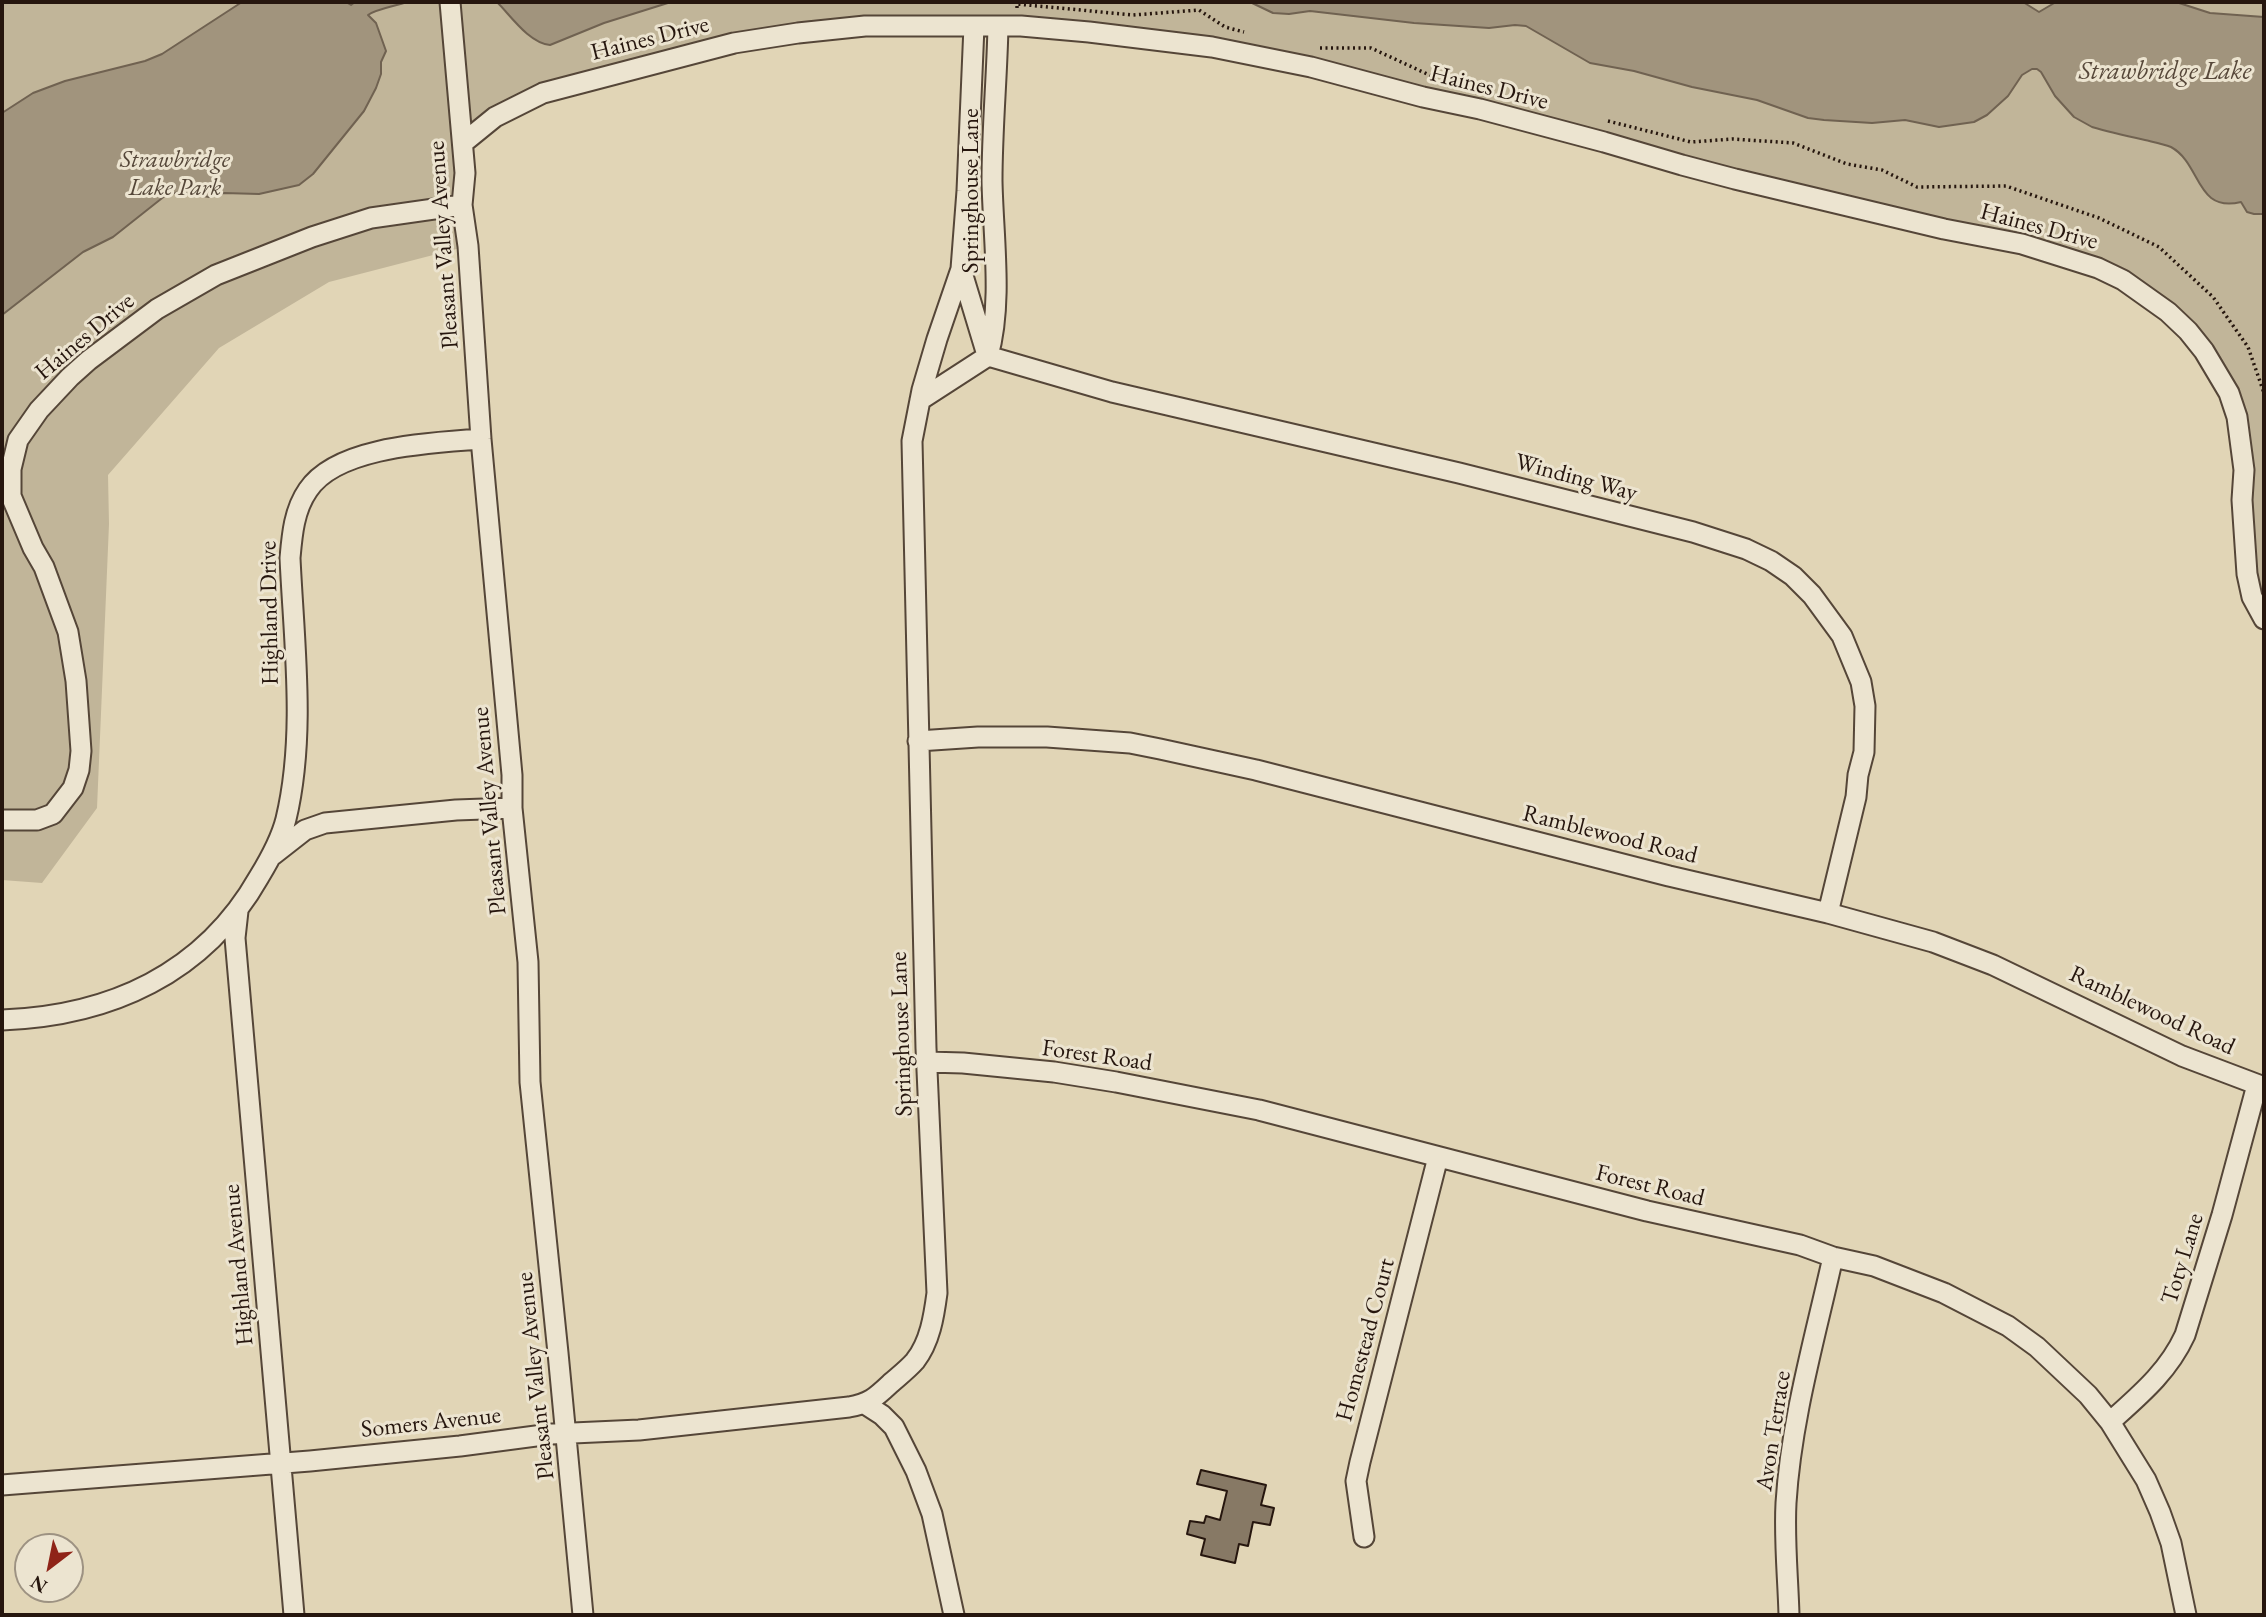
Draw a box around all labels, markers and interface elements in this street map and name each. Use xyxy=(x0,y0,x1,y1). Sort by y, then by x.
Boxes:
street label: Haines Drive xyxy=(588,10,712,68)
water label: Strawbridge Lake xyxy=(2079,56,2251,88)
street label: Haines Drive xyxy=(1427,59,1551,117)
street label: Springhouse Lane xyxy=(957,108,985,274)
street label: Pleasant Valley Avenue xyxy=(422,140,466,350)
park label: Strawbridge Lake Park xyxy=(120,146,230,202)
street label: Haines Drive xyxy=(1977,197,2101,257)
street label: Haines Drive xyxy=(29,287,141,387)
street label: Winding Way xyxy=(1512,448,1640,508)
street label: Highland Drive xyxy=(254,541,286,685)
street label: Pleasant Valley Avenue xyxy=(467,706,513,916)
street label: Ramblewood Road xyxy=(1520,799,1700,871)
street label: Springhouse Lane xyxy=(885,951,919,1117)
street label: Ramblewood Road xyxy=(2065,960,2239,1062)
street label: Forest Road xyxy=(1040,1034,1154,1078)
street label: Forest Road xyxy=(1593,1159,1707,1213)
street label: Highland Avenue xyxy=(218,1183,260,1347)
street label: Toty Lane xyxy=(2156,1210,2210,1308)
street label: Homestead Court xyxy=(1330,1255,1402,1425)
street label: Pleasant Valley Avenue xyxy=(511,1271,561,1481)
street label: Avon Terrace xyxy=(1750,1369,1798,1493)
street label: Somers Avenue xyxy=(360,1401,502,1445)
north arrow xyxy=(14,1533,84,1603)
text: N xyxy=(26,1570,52,1599)

